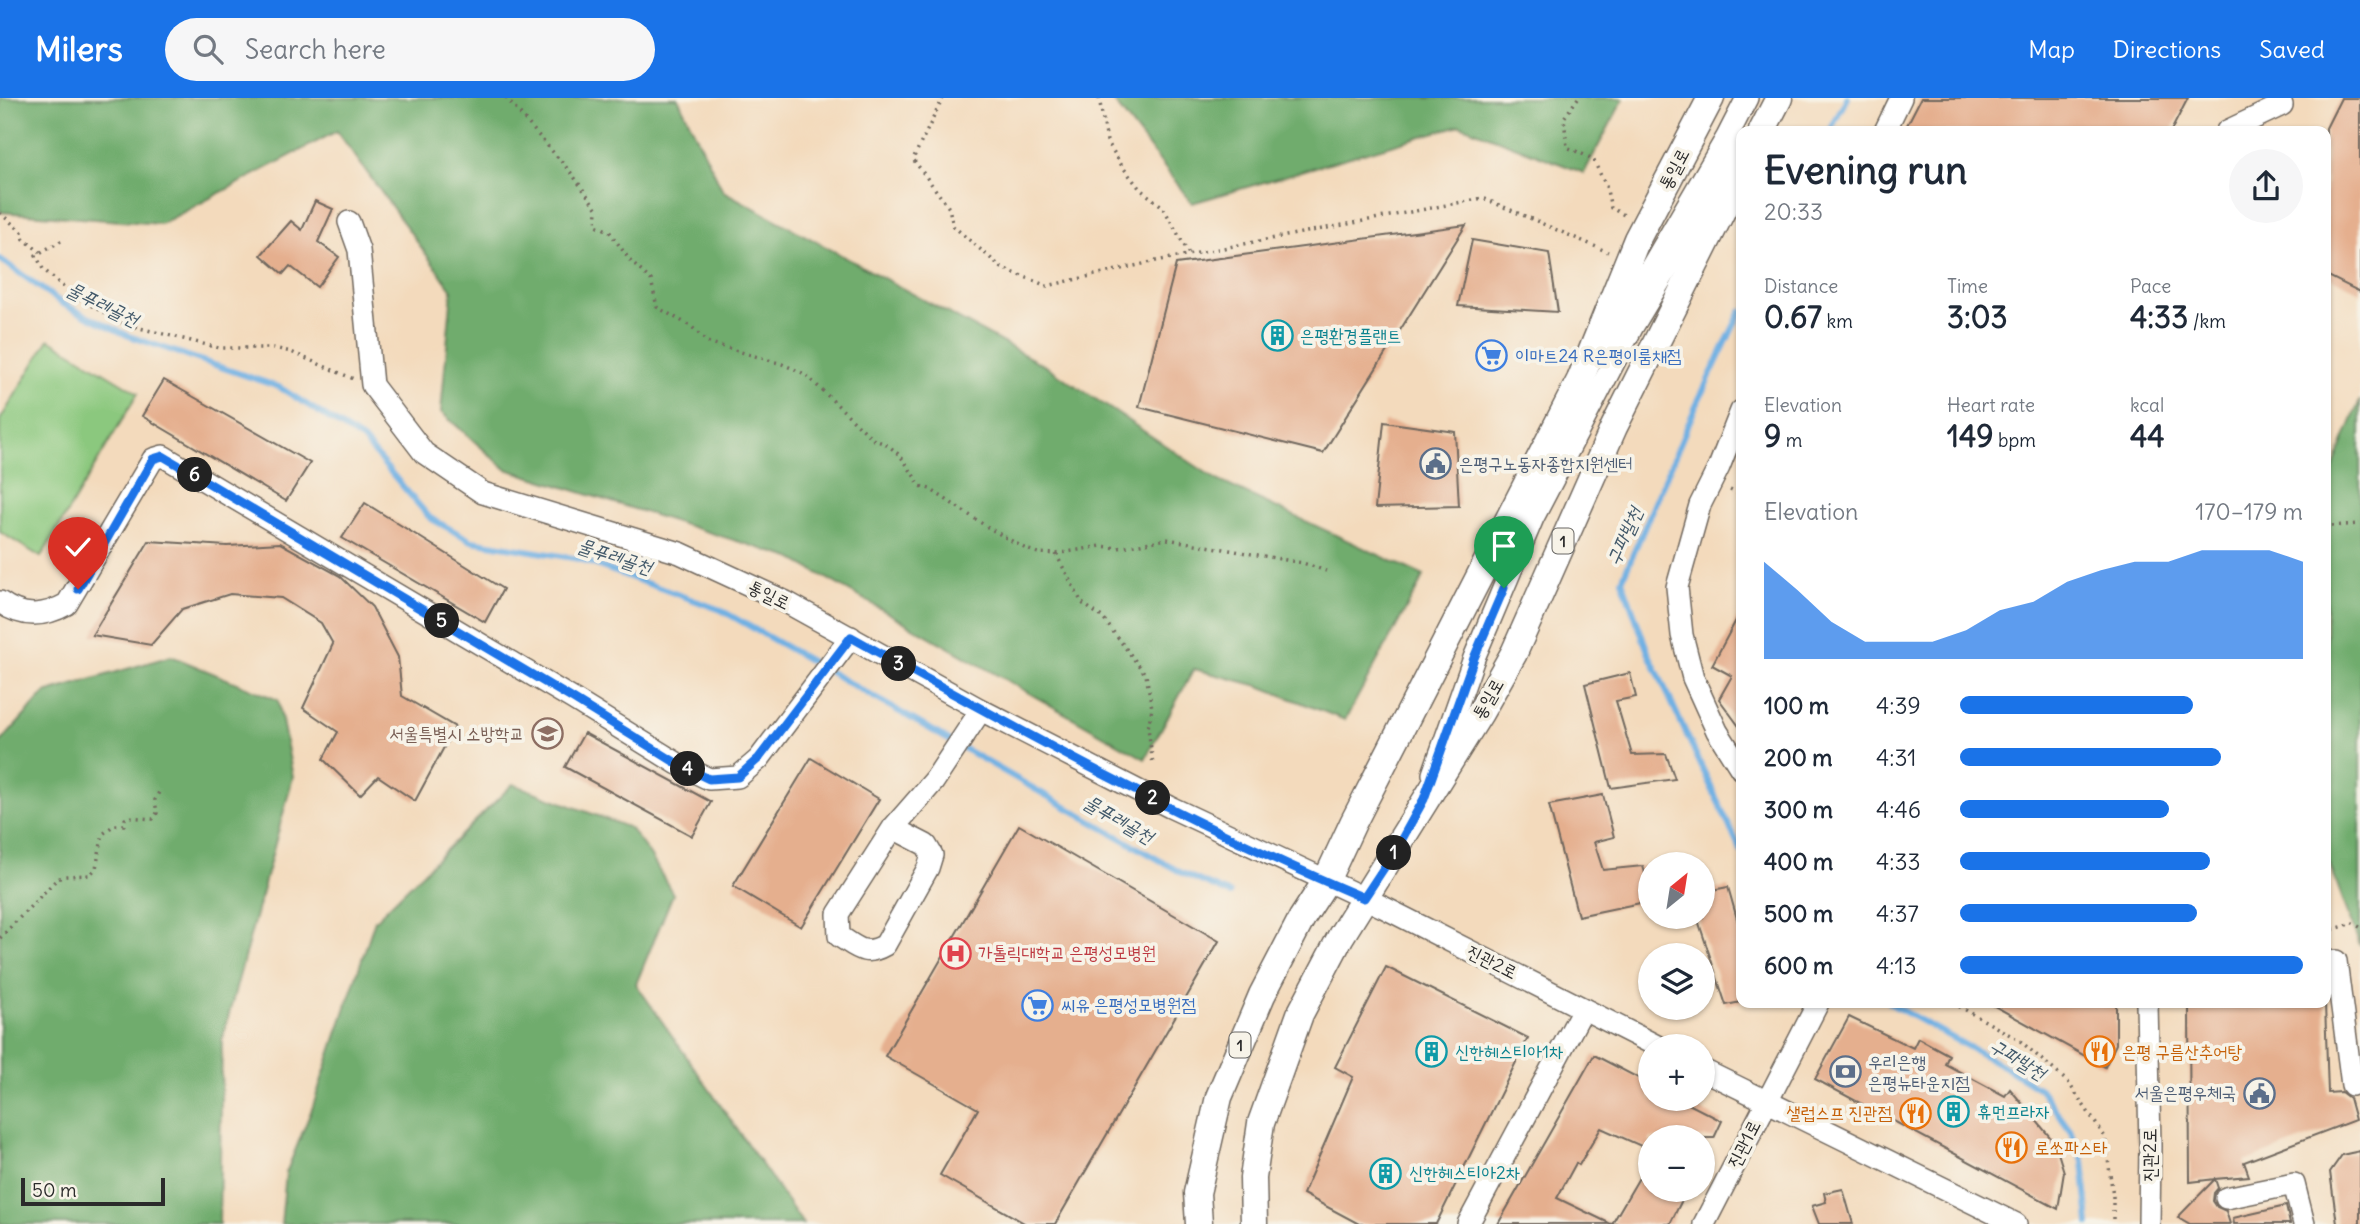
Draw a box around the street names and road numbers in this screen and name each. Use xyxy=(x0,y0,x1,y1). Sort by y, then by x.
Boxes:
street label: 통일로 xyxy=(1653,144,1694,193)
road number: 1 xyxy=(1552,528,1574,554)
street label: 통일로 xyxy=(745,575,794,614)
street label: 통일로 xyxy=(1467,674,1508,723)
street label: 진관2로 xyxy=(1463,939,1521,984)
road number: 1 xyxy=(1230,1032,1250,1057)
street label: 진관1로 xyxy=(1722,1116,1765,1172)
street label: 진관2로 xyxy=(2138,1128,2161,1182)

